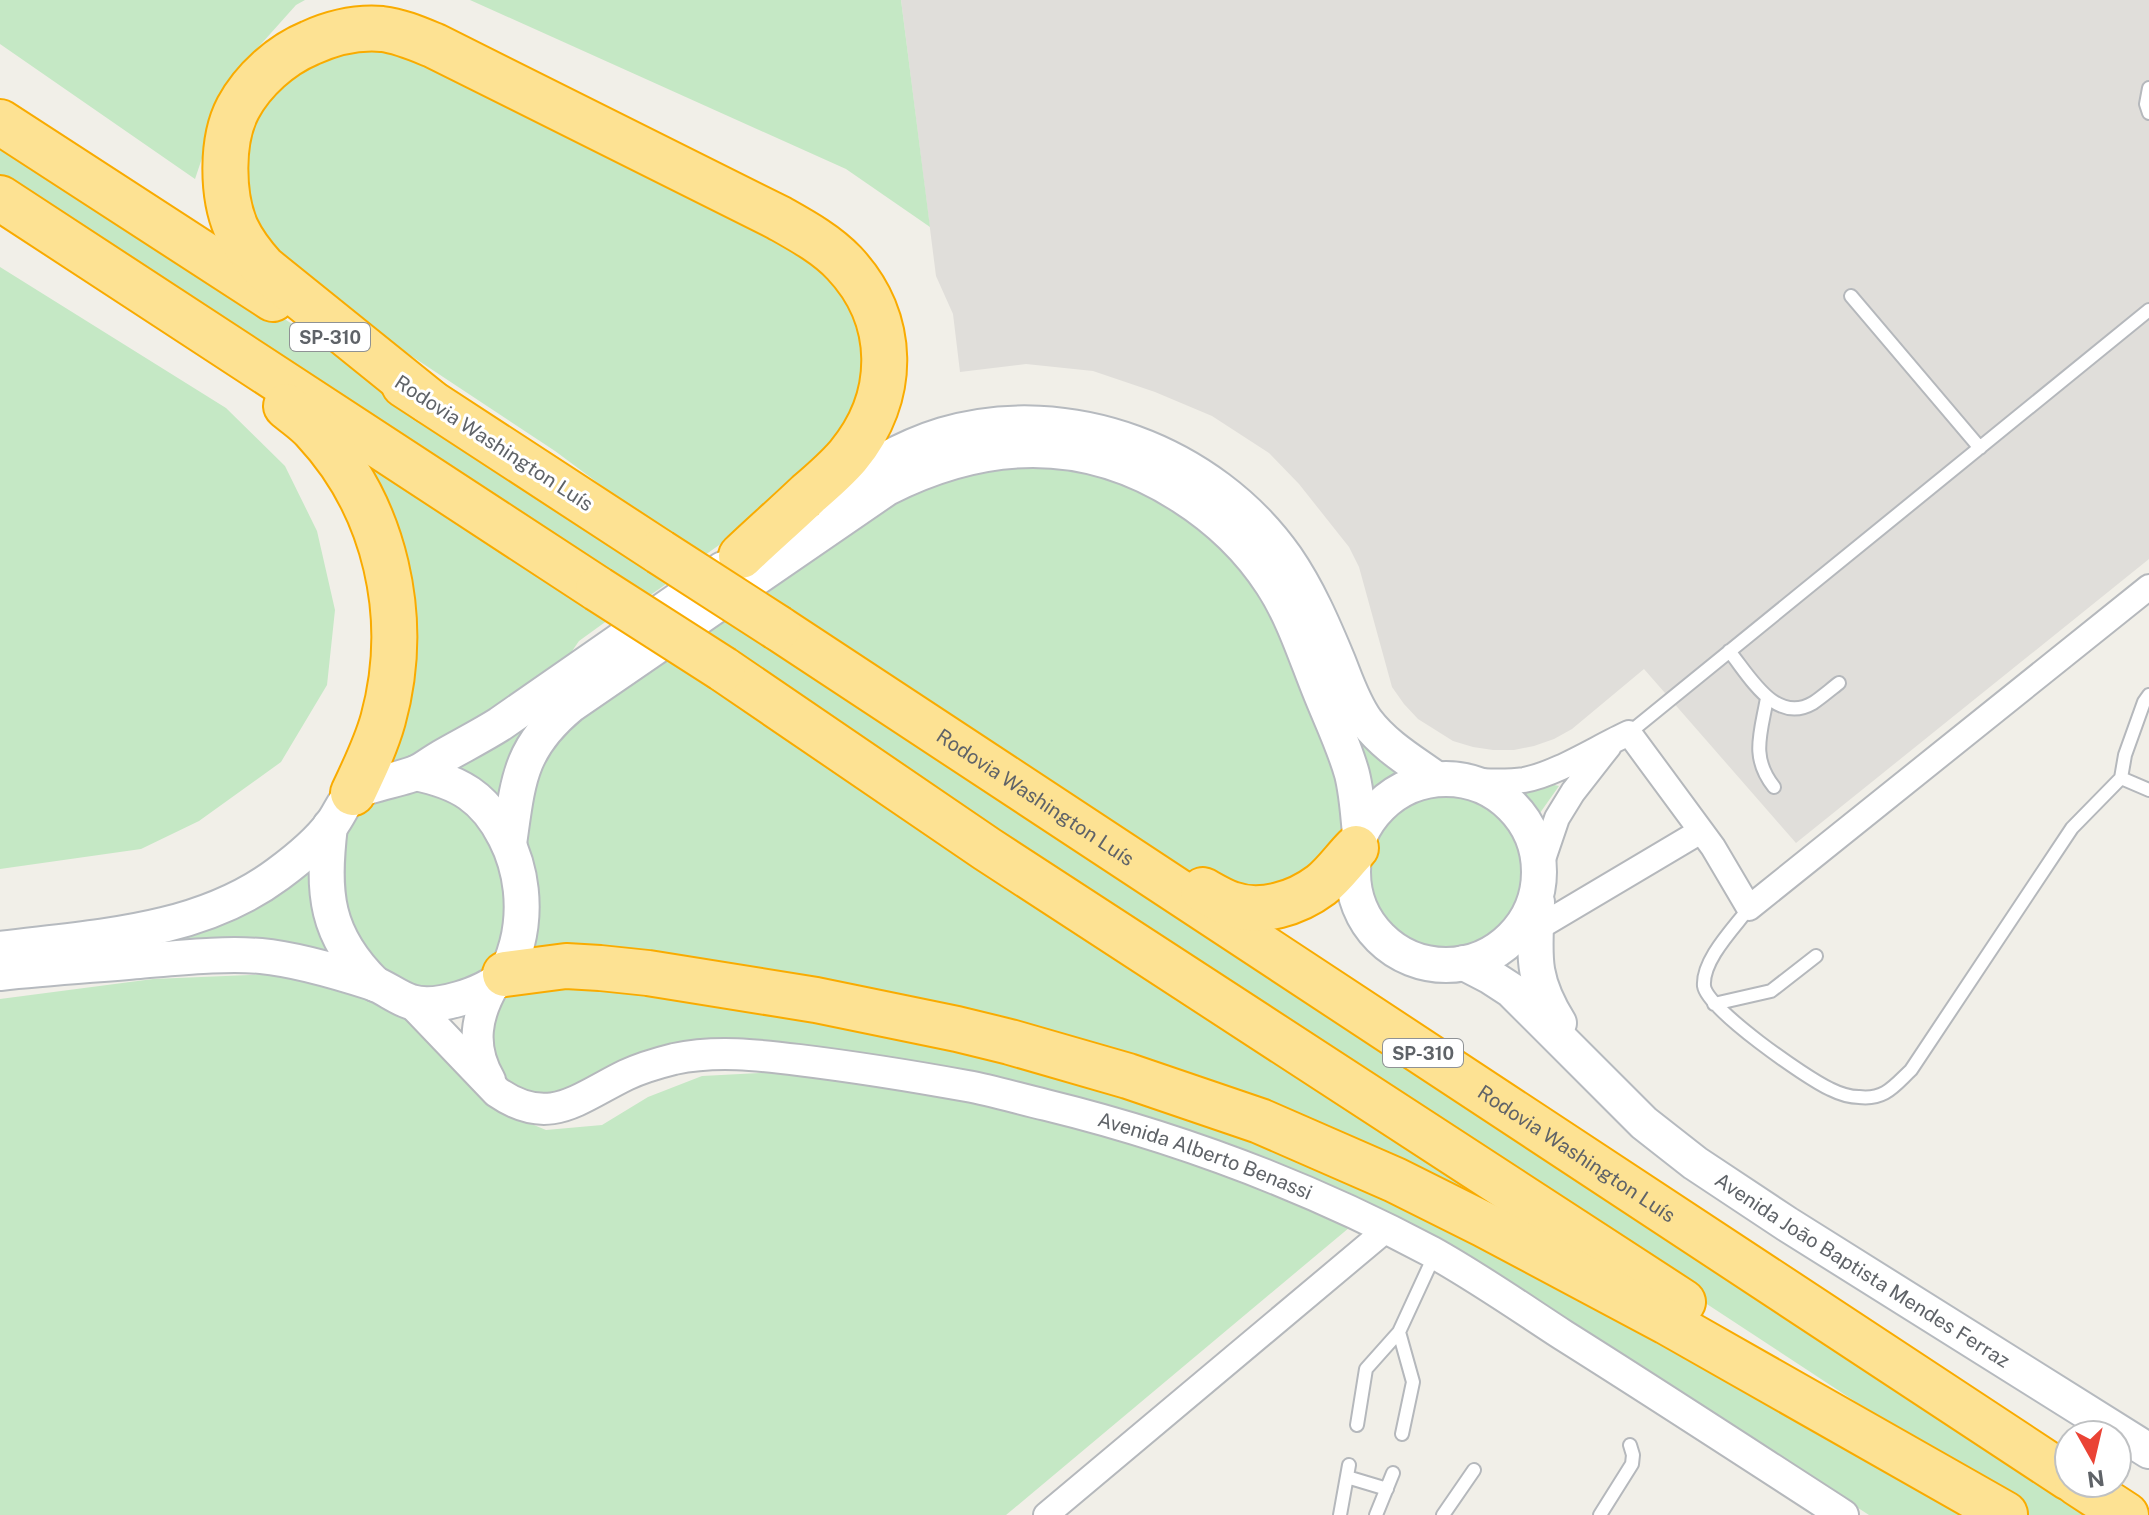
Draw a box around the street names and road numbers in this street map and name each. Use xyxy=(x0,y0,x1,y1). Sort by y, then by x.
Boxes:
road number: SP-310 xyxy=(290,323,370,351)
street label: Rodovia Washington Luís xyxy=(390,370,598,516)
street label: Rodovia Washington Luís xyxy=(932,724,1139,871)
road number: SP-310 xyxy=(1383,1039,1463,1067)
street label: Rodovia Washington Luís xyxy=(1473,1080,1680,1227)
street label: Avenida Alberto Benassi xyxy=(1095,1107,1316,1205)
street label: Avenida João Baptista Mendes Ferraz xyxy=(1711,1168,2014,1373)

